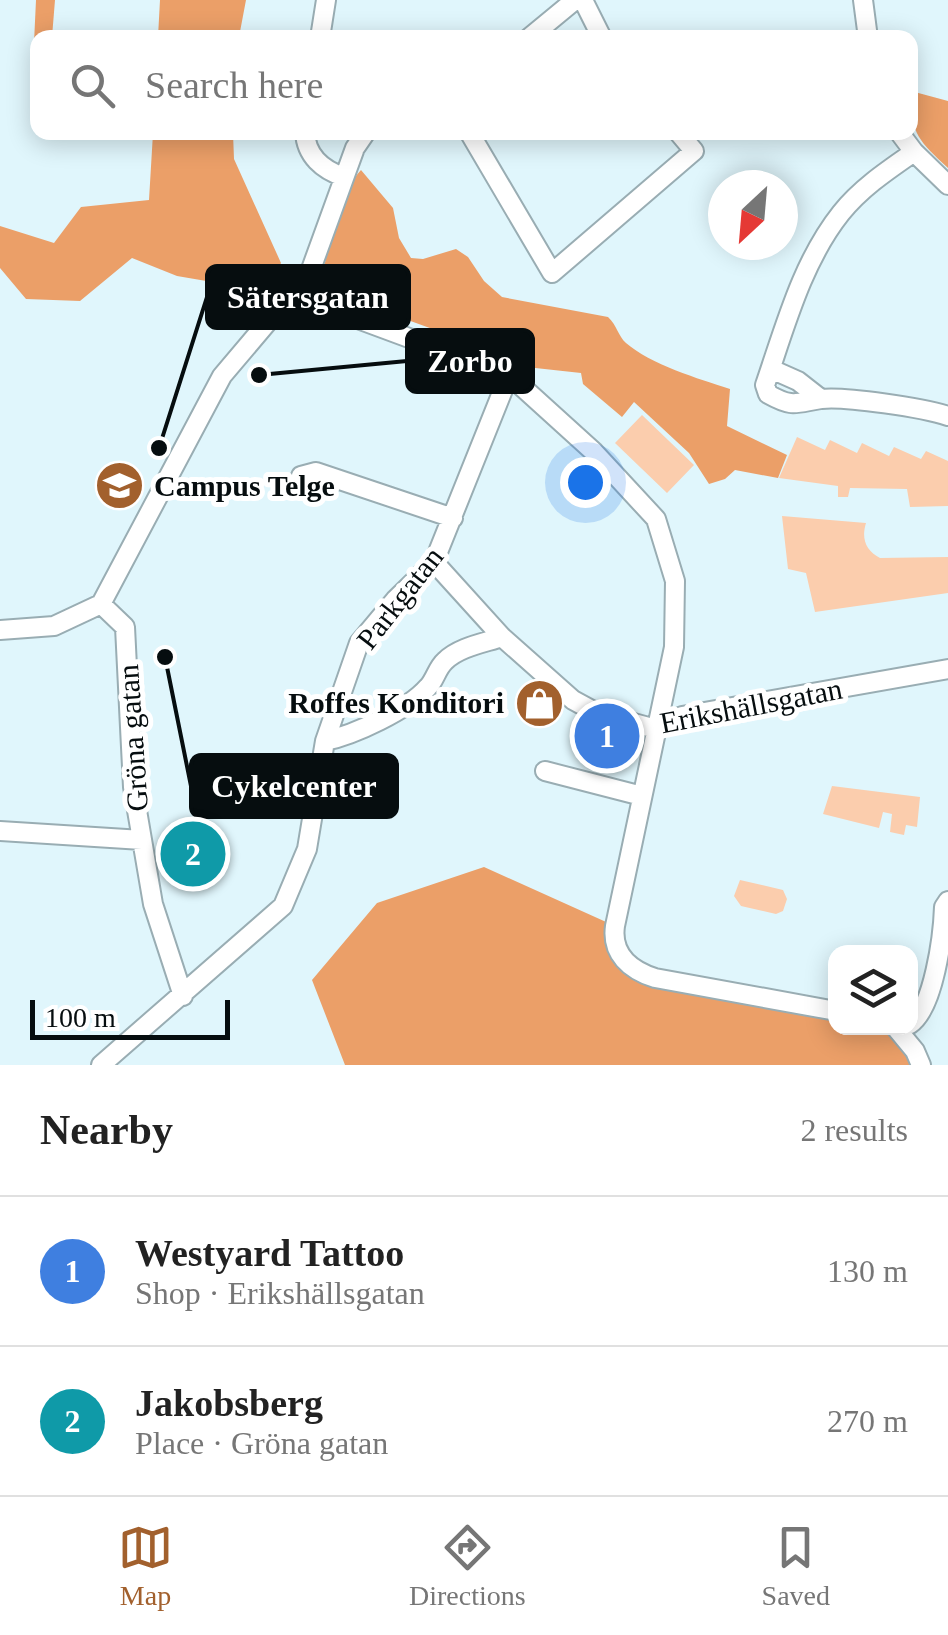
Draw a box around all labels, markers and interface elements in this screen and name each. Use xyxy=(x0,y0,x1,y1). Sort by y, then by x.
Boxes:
search box xyxy=(30,30,918,140)
icon: search xyxy=(65,58,120,113)
text: Search here xyxy=(145,64,323,106)
north arrow xyxy=(708,170,798,260)
callout: Sätersgatan xyxy=(207,266,409,328)
text: Sätersgatan xyxy=(227,279,389,315)
callout: Zorbo xyxy=(407,330,533,392)
text: Zorbo xyxy=(427,343,513,379)
your location xyxy=(560,457,611,508)
school or university icon: Campus Telge xyxy=(93,460,145,512)
place label: Campus Telge xyxy=(154,469,335,502)
street label: Parkgatan xyxy=(350,540,450,655)
street label: Gröna gatan xyxy=(111,663,154,813)
street label: Erikshällsgatan xyxy=(657,672,845,739)
shop icon: Roffes Konditori xyxy=(513,677,565,729)
place label: Roffes Konditori xyxy=(288,686,504,719)
pin: 1 xyxy=(574,698,640,774)
callout: Cykelcenter xyxy=(191,755,397,817)
text: Cykelcenter xyxy=(211,768,377,804)
pin: 2 xyxy=(160,816,226,892)
map controls xyxy=(828,945,918,1035)
button: layers xyxy=(828,945,918,1035)
scale bar xyxy=(30,995,230,1040)
text: 100 m xyxy=(45,1002,116,1033)
text: Nearby xyxy=(40,1107,173,1153)
text: 2 results xyxy=(800,1112,908,1148)
text: Westyard Tattoo xyxy=(135,1232,404,1274)
text: 1 xyxy=(65,1253,81,1289)
text: 130 m xyxy=(827,1253,908,1289)
text: Shop · Erikshällsgatan xyxy=(135,1275,425,1311)
text: Jakobsberg xyxy=(135,1382,323,1424)
text: 2 xyxy=(65,1403,81,1439)
text: 270 m xyxy=(827,1403,908,1439)
text: Place · Gröna gatan xyxy=(135,1425,388,1461)
tab: Map xyxy=(118,1520,173,1612)
tab: Directions xyxy=(409,1520,526,1612)
tab: Saved xyxy=(762,1520,830,1612)

